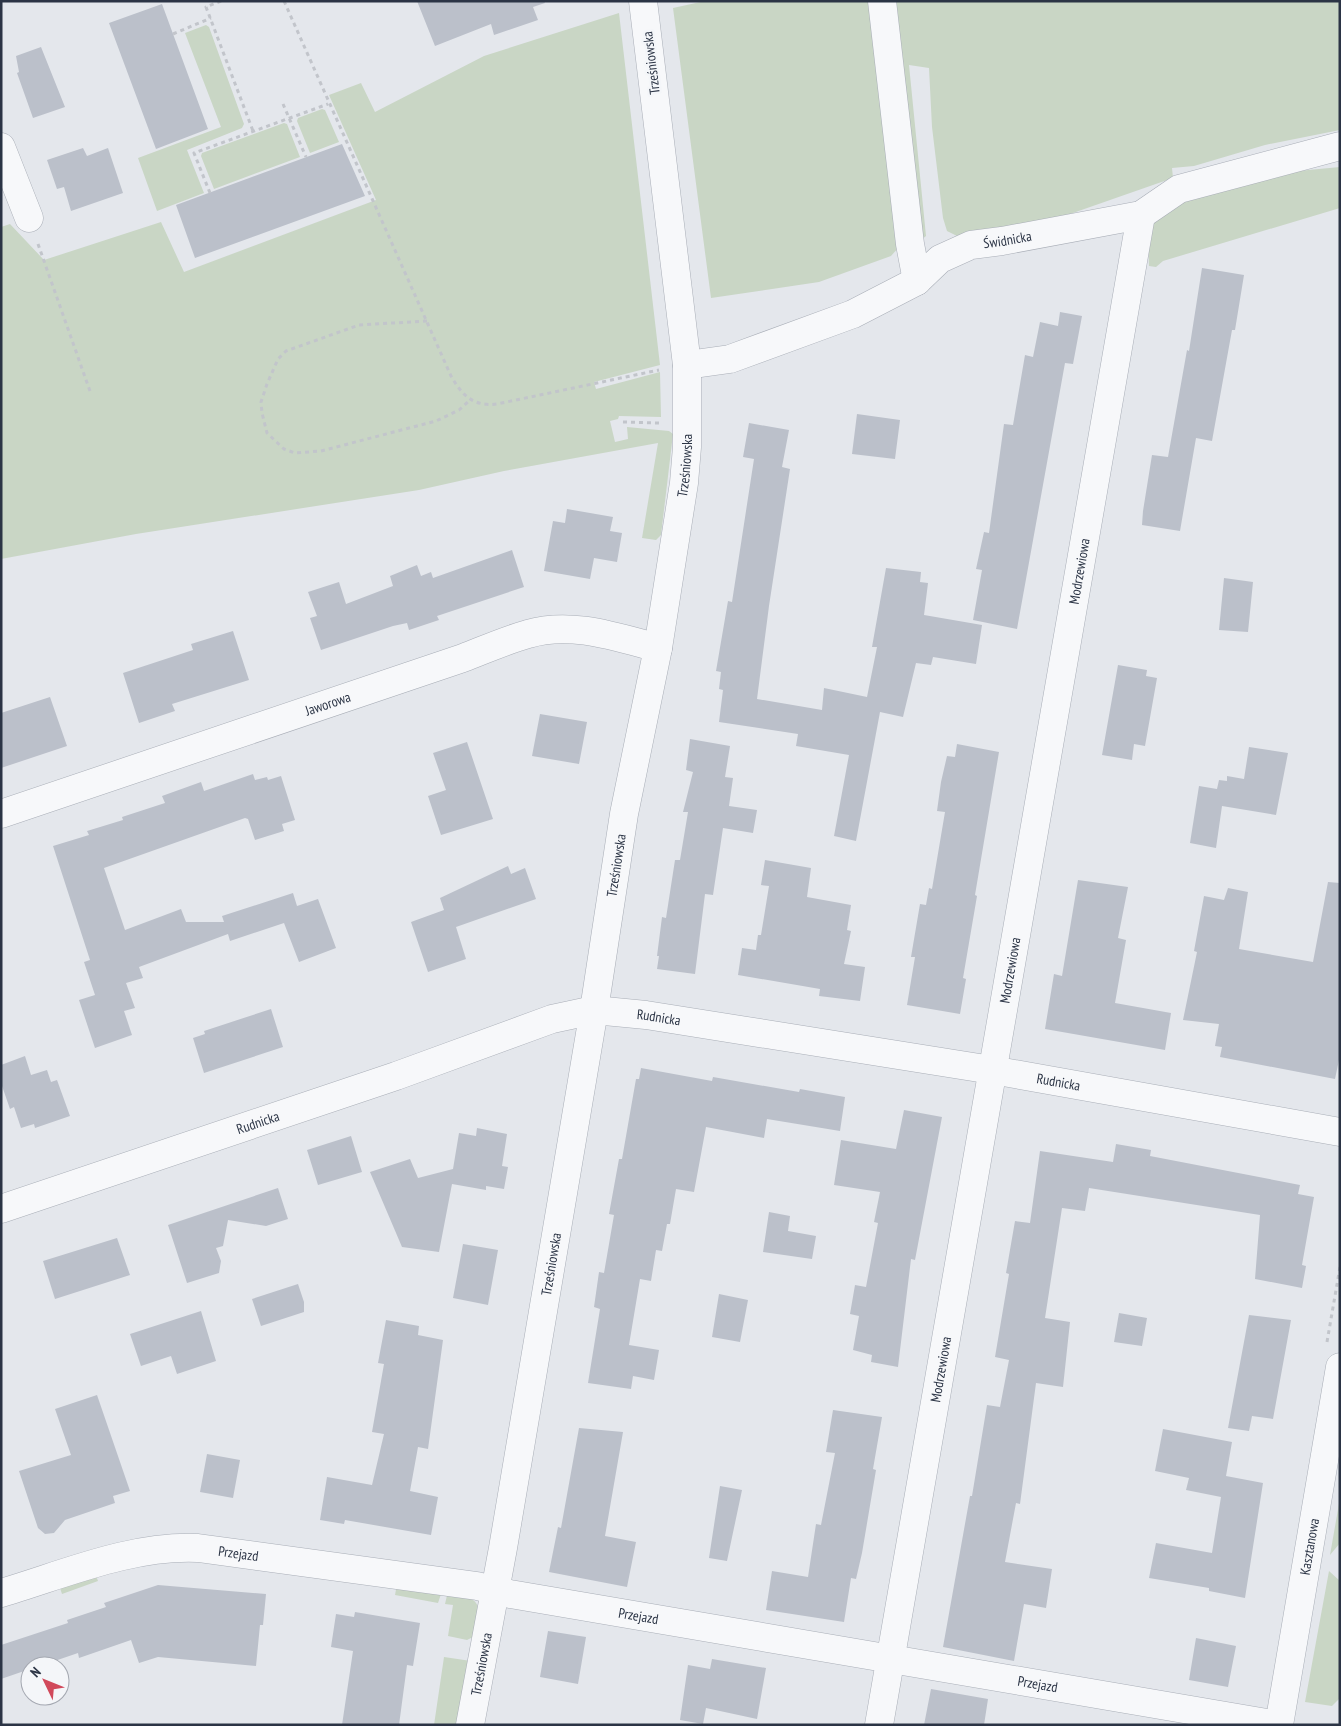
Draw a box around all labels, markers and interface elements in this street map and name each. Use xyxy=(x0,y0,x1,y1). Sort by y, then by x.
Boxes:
street label: Trześniowska xyxy=(638,30,664,96)
street label: Świdnicka xyxy=(982,227,1033,252)
street label: Trześniowska xyxy=(673,434,696,498)
street label: Modrzewiowa xyxy=(1065,537,1094,606)
street label: Jaworowa xyxy=(302,688,353,720)
street label: Trześniowska xyxy=(602,833,630,898)
street label: Modrzewiowa xyxy=(995,936,1025,1005)
street label: Rudnicka xyxy=(636,1005,682,1029)
street label: Rudnicka xyxy=(1035,1069,1082,1095)
street label: Rudnicka xyxy=(234,1107,282,1138)
street label: Trześniowska xyxy=(537,1231,565,1297)
street label: Modrzewiowa xyxy=(926,1335,955,1404)
street label: Kasztanowa xyxy=(1296,1517,1323,1576)
street label: Przejazd xyxy=(217,1542,260,1565)
street label: Przejazd xyxy=(617,1604,660,1628)
street label: Trześniowska xyxy=(467,1631,496,1697)
north arrow xyxy=(20,1656,70,1706)
text: N xyxy=(26,1663,45,1681)
street label: Przejazd xyxy=(1016,1672,1059,1696)

